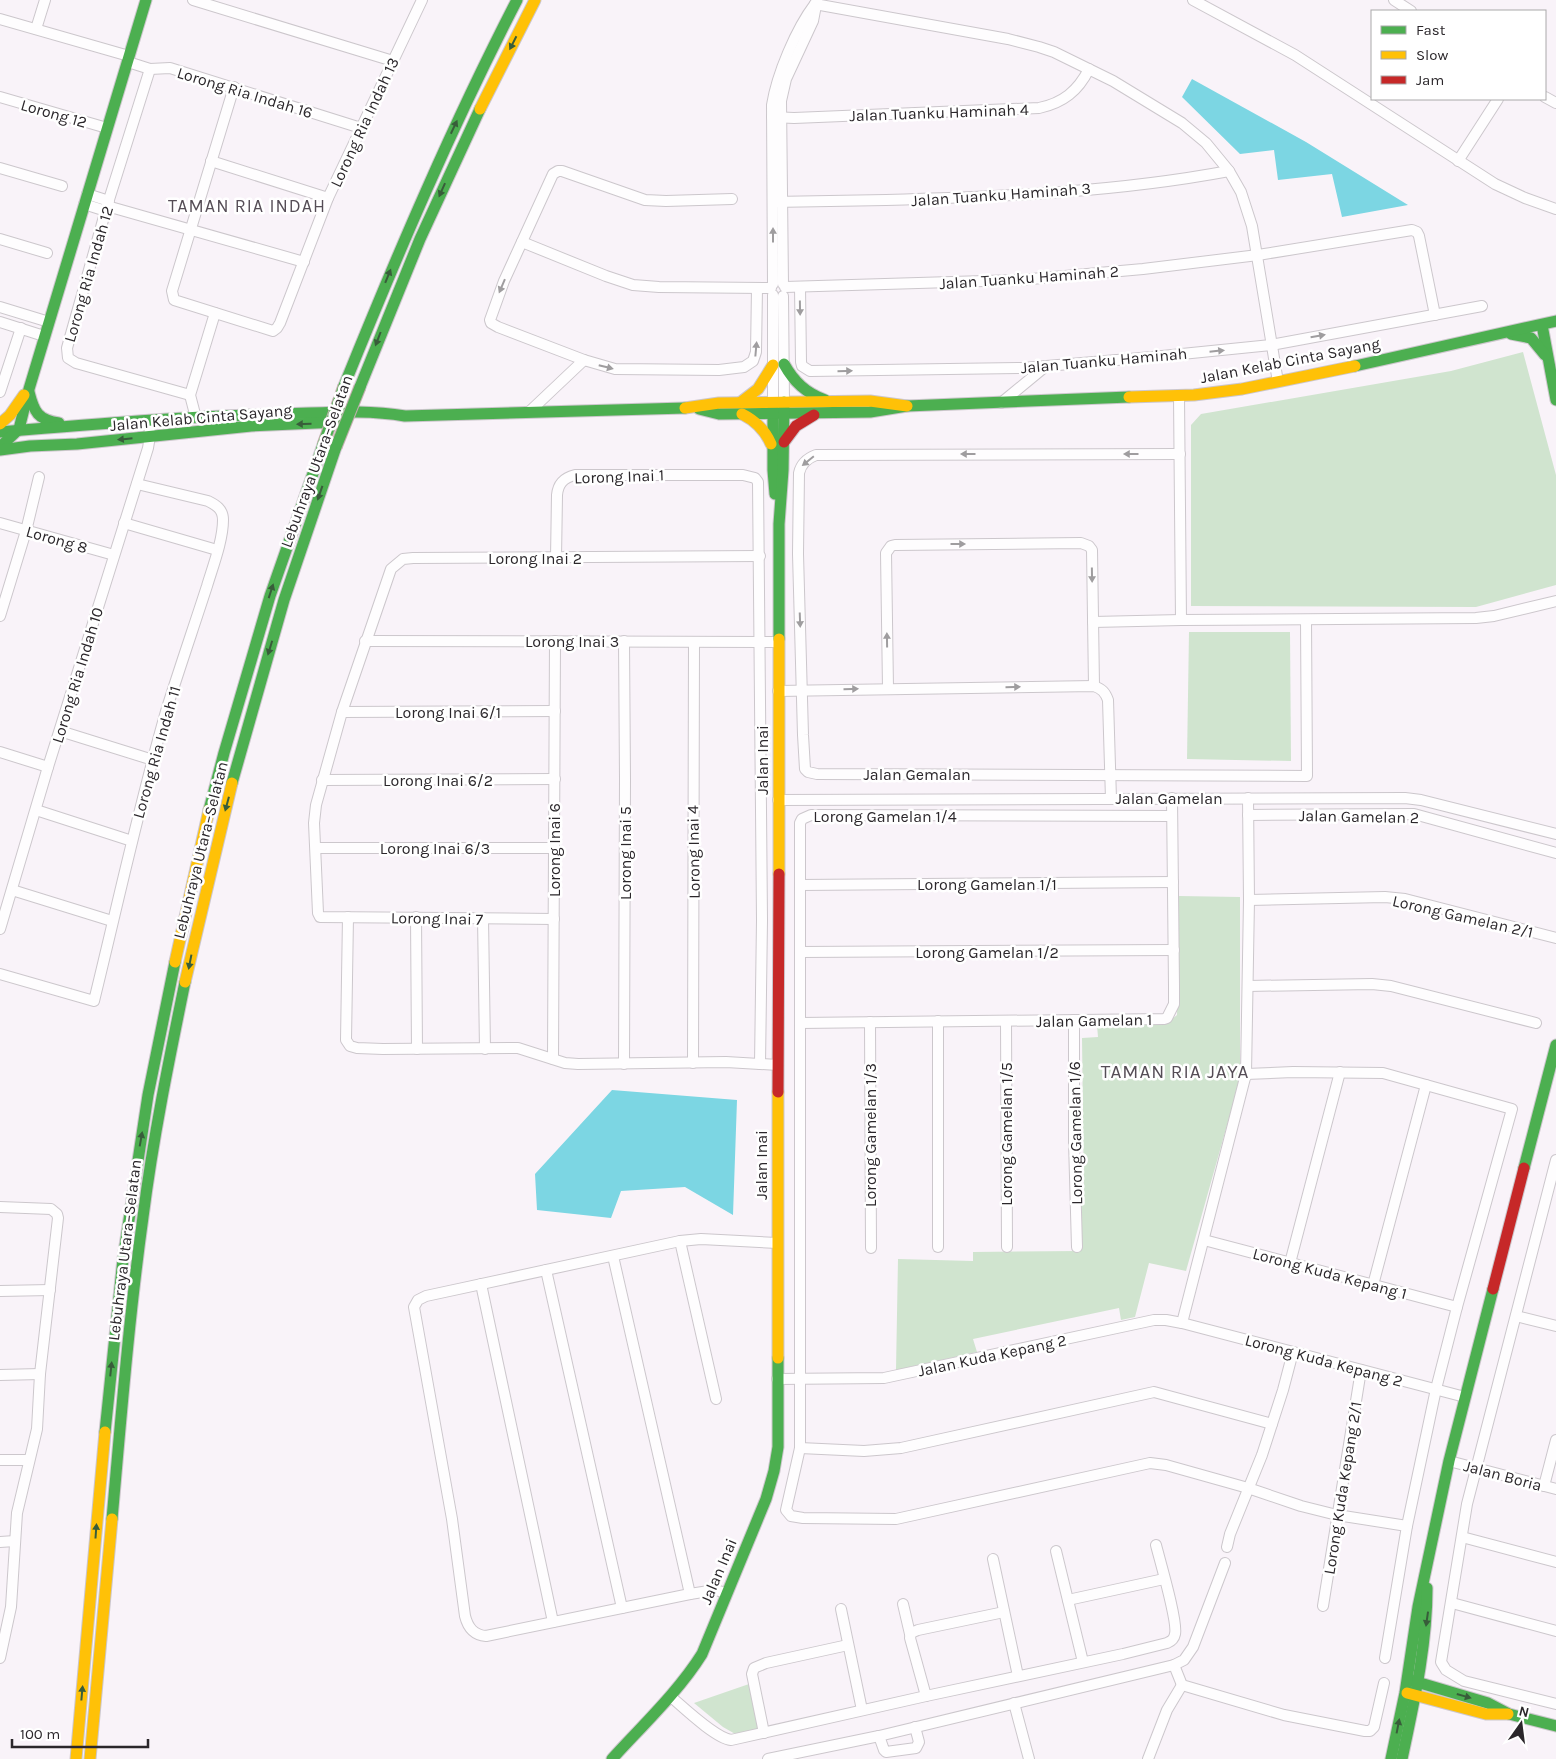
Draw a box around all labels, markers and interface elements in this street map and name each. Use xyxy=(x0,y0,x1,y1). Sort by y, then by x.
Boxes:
legend xyxy=(1371,10,1546,100)
text: Fast xyxy=(1416,21,1446,39)
one-way arrow xyxy=(509,36,517,50)
text: Slow xyxy=(1416,46,1448,64)
street label: Lorong Ria Indah 13 xyxy=(326,54,403,190)
street label: Lorong Ria Indah 16 xyxy=(175,63,315,122)
text: Jam xyxy=(1416,71,1444,89)
street label: Lorong 12 xyxy=(19,95,89,132)
street label: Jalan Tuanku Haminah 4 xyxy=(849,100,1029,125)
one-way arrow xyxy=(450,120,458,134)
street label: Jalan Tuanku Haminah 3 xyxy=(910,179,1092,210)
one-way arrow xyxy=(438,183,446,197)
district label: TAMAN RIA INDAH xyxy=(168,195,326,217)
street label: Lorong Ria Indah 12 xyxy=(60,204,117,344)
one-way arrow xyxy=(769,227,777,243)
street label: Jalan Tuanku Haminah 2 xyxy=(939,262,1119,293)
one-way arrow xyxy=(384,268,392,283)
one-way arrow xyxy=(498,279,506,293)
one-way arrow xyxy=(796,300,804,316)
one-way arrow xyxy=(374,332,382,347)
one-way arrow xyxy=(1311,332,1327,340)
street label: Jalan Kelab Cinta Sayang xyxy=(1199,334,1382,387)
one-way arrow xyxy=(752,341,760,357)
street label: Jalan Tuanku Haminah xyxy=(1020,344,1188,377)
one-way arrow xyxy=(1209,346,1225,354)
one-way arrow xyxy=(598,363,613,371)
one-way arrow xyxy=(837,367,853,375)
street label: Lebuhraya Utara–Selatan xyxy=(276,372,357,550)
street label: Jalan Kelab Cinta Sayang xyxy=(109,400,293,435)
one-way arrow xyxy=(296,420,312,428)
one-way arrow xyxy=(116,435,132,443)
one-way arrow xyxy=(960,450,976,458)
one-way arrow xyxy=(1123,450,1139,458)
one-way arrow xyxy=(802,456,815,467)
street label: Lorong Inai 1 xyxy=(574,465,664,488)
one-way arrow xyxy=(316,486,324,501)
street label: Lorong 8 xyxy=(24,522,90,557)
one-way arrow xyxy=(950,540,966,548)
street label: Lorong Inai 2 xyxy=(488,549,582,568)
one-way arrow xyxy=(1088,568,1096,584)
one-way arrow xyxy=(268,584,275,599)
street label: Lorong Ria Indah 10 xyxy=(48,605,107,745)
one-way arrow xyxy=(796,612,804,628)
one-way arrow xyxy=(883,631,891,647)
street label: Lorong Inai 3 xyxy=(525,632,619,651)
one-way arrow xyxy=(266,640,274,655)
one-way arrow xyxy=(1005,683,1021,691)
street label: Lorong Ria Indah 11 xyxy=(128,684,184,821)
one-way arrow xyxy=(843,685,859,693)
street label: Lorong Inai 6/1 xyxy=(395,703,501,722)
street label: Jalan Inai xyxy=(753,725,772,795)
street label: Lebuhraya Utara–Selatan xyxy=(169,759,232,941)
street label: Jalan Gemalan xyxy=(863,765,971,784)
street label: Lorong Inai 6/2 xyxy=(383,771,493,790)
street label: Jalan Gamelan xyxy=(1115,789,1223,808)
one-way arrow xyxy=(222,797,230,812)
street label: Lorong Inai 6 xyxy=(545,803,564,897)
street label: Lorong Inai 4 xyxy=(683,805,704,899)
street label: Lorong Inai 5 xyxy=(616,806,635,900)
street label: Jalan Gamelan 2 xyxy=(1299,806,1419,827)
street label: Lorong Gamelan 1/4 xyxy=(813,807,957,826)
street label: Lorong Inai 6/3 xyxy=(380,839,490,858)
street label: Lorong Gamelan 1/1 xyxy=(917,875,1057,894)
street label: Lorong Gamelan 2/1 xyxy=(1391,891,1535,942)
street label: Lorong Inai 7 xyxy=(391,908,484,929)
street label: Lorong Gamelan 1/2 xyxy=(915,943,1059,962)
one-way arrow xyxy=(185,955,193,971)
street label: Jalan Gamelan 1 xyxy=(1036,1010,1152,1031)
street label: Lorong Gamelan 1/6 xyxy=(1065,1061,1086,1205)
district label: TAMAN RIA JAYA xyxy=(1101,1061,1249,1083)
street label: Lorong Gamelan 1/5 xyxy=(997,1062,1016,1206)
street label: Lorong Gamelan 1/3 xyxy=(861,1063,880,1207)
one-way arrow xyxy=(137,1130,145,1146)
street label: Jalan Inai xyxy=(752,1130,771,1200)
street label: Lebuhraya Utara–Selatan xyxy=(104,1158,145,1342)
street label: Lorong Kuda Kepang 1 xyxy=(1251,1244,1409,1303)
street label: Jalan Kuda Kepang 2 xyxy=(916,1330,1068,1381)
street label: Lorong Kuda Kepang 2 xyxy=(1243,1330,1405,1391)
one-way arrow xyxy=(107,1361,115,1377)
street label: Lorong Kuda Kepang 2/1 xyxy=(1319,1400,1366,1576)
street label: Jalan Boria xyxy=(1462,1456,1544,1495)
one-way arrow xyxy=(93,1523,101,1539)
street label: Jalan Inai xyxy=(696,1535,741,1607)
one-way arrow xyxy=(1423,1611,1431,1627)
one-way arrow xyxy=(78,1685,86,1701)
one-way arrow xyxy=(1457,1692,1472,1700)
north arrow xyxy=(1496,1699,1546,1749)
text: N xyxy=(1517,1702,1531,1721)
scale bar xyxy=(12,1716,149,1748)
one-way arrow xyxy=(1394,1718,1402,1733)
text: 100 m xyxy=(20,1725,60,1743)

